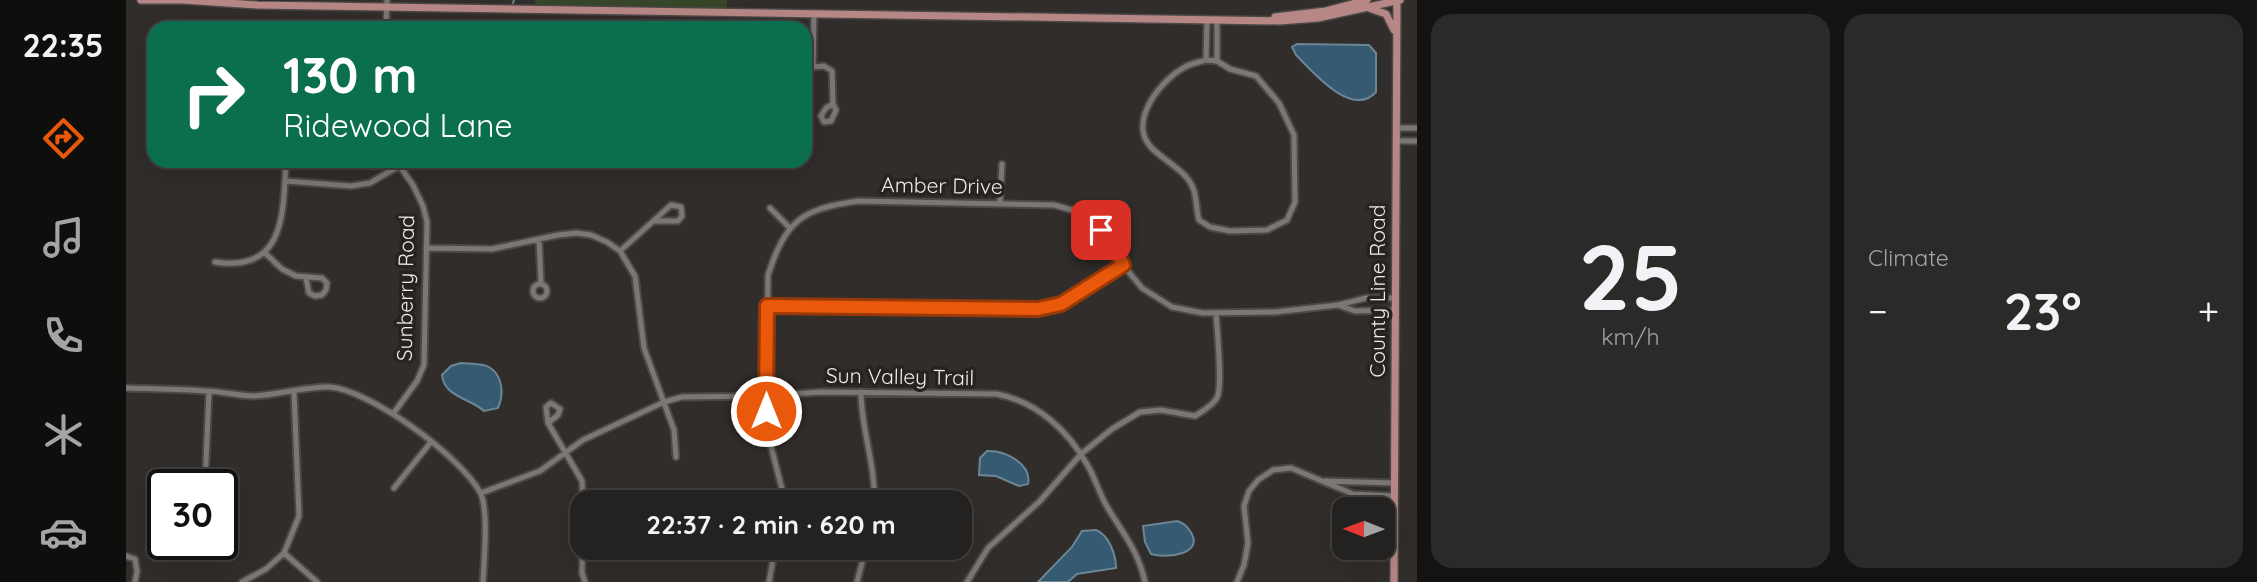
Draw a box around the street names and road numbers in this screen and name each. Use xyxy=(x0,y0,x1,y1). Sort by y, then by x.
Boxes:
street label: Amber Drive xyxy=(881,171,1003,199)
street label: County Line Road xyxy=(1364,205,1390,377)
street label: Sunberry Road xyxy=(391,215,419,361)
street label: Sun Valley Trail xyxy=(826,362,974,390)

